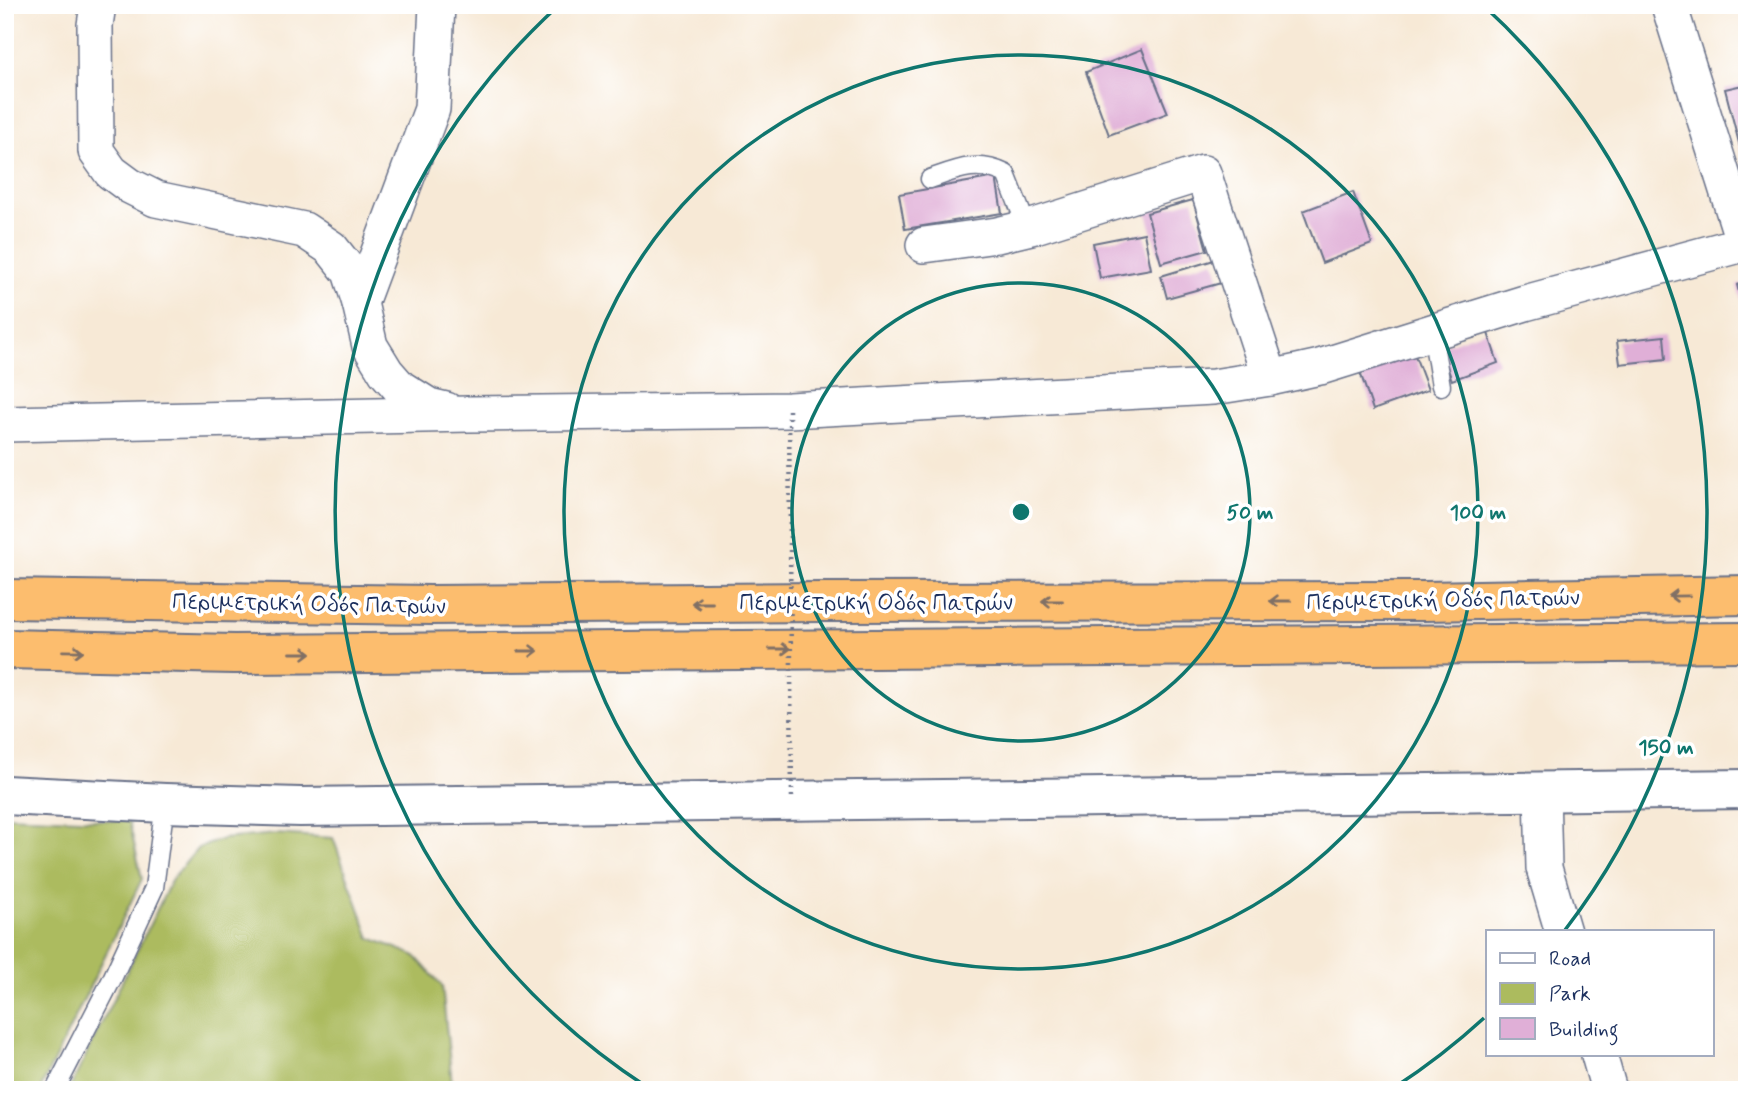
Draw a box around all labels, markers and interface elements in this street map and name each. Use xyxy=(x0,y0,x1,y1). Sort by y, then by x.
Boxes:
text: 50 m xyxy=(1227,499,1274,527)
text: 100 m xyxy=(1450,499,1506,527)
centre of rings xyxy=(1009,500,1033,524)
street label: Περιμετρική Οδός Πατρών xyxy=(1306,584,1580,618)
street label: Περιμετρική Οδός Πατρών xyxy=(172,588,446,622)
street label: Περιμετρική Οδός Πατρών xyxy=(739,589,1013,619)
one-way arrow xyxy=(1667,589,1690,603)
one-way arrow xyxy=(1041,594,1064,608)
one-way arrow xyxy=(1268,594,1291,608)
one-way arrow xyxy=(691,596,714,609)
one-way arrow xyxy=(769,642,792,656)
one-way arrow xyxy=(62,644,85,657)
one-way arrow xyxy=(517,644,540,658)
one-way arrow xyxy=(289,646,312,660)
text: 150 m xyxy=(1638,734,1694,762)
legend xyxy=(1486,930,1714,1056)
text: Road xyxy=(1549,945,1591,973)
text: Park xyxy=(1549,980,1591,1008)
text: Building xyxy=(1549,1016,1619,1046)

